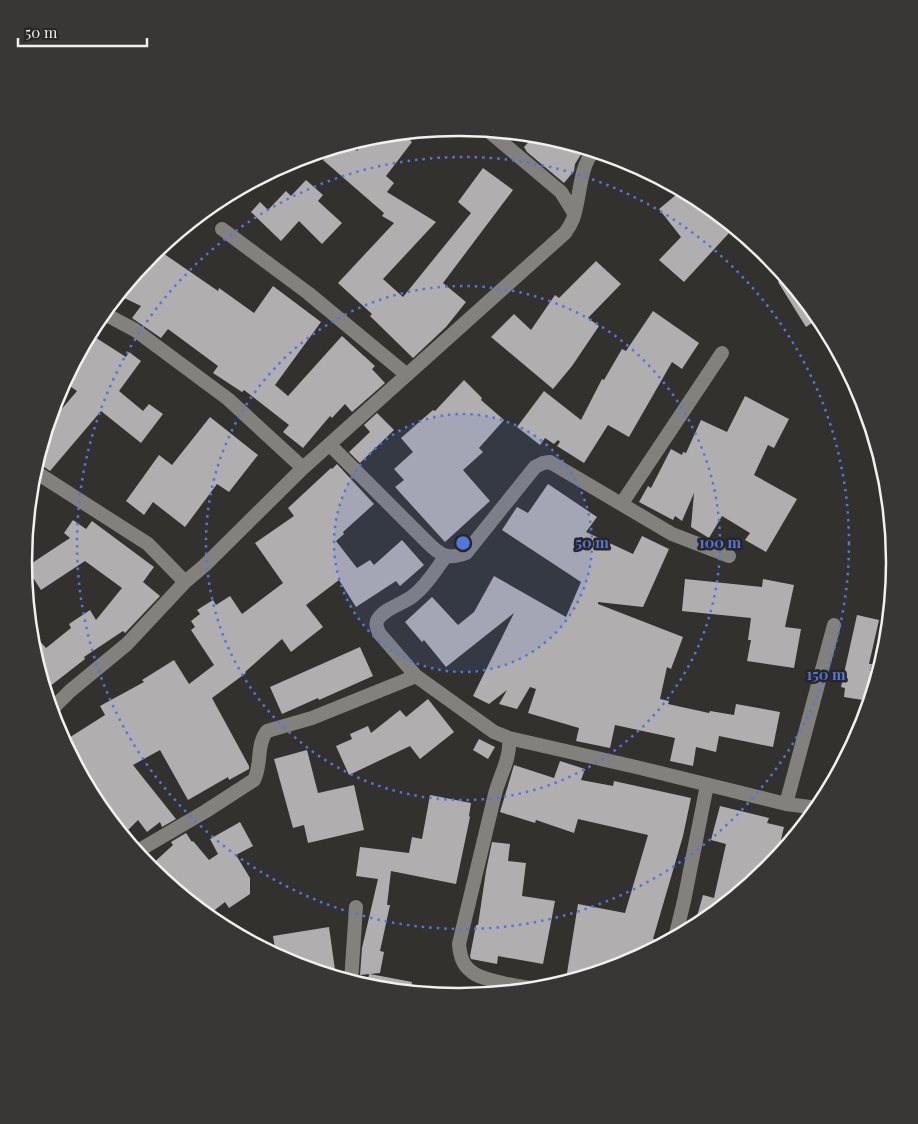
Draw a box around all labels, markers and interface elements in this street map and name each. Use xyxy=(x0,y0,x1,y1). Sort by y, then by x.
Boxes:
scale bar xyxy=(18,15,146,47)
text: 50 m xyxy=(25,22,58,42)
text: 50 m xyxy=(575,532,609,552)
text: 100 m xyxy=(699,532,742,552)
centre of rings xyxy=(454,534,472,552)
text: 150 m xyxy=(806,664,846,684)

